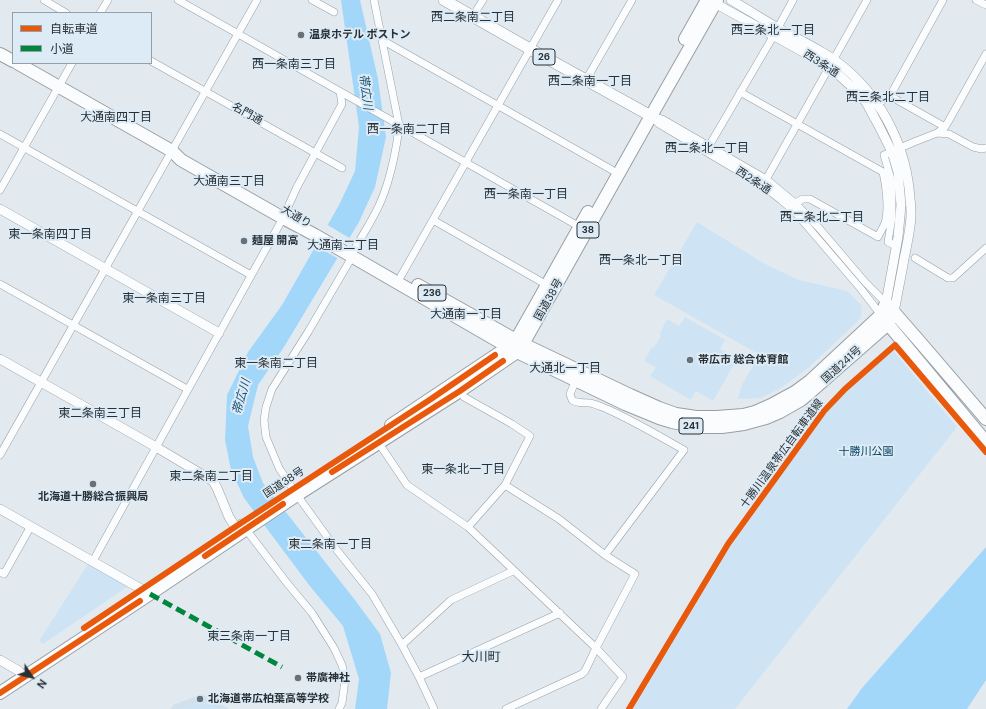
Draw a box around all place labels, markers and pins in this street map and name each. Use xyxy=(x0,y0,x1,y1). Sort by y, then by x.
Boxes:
place label: 温泉ホテル ボストン xyxy=(309,28,411,42)
marker: 温泉ホテル ボストン xyxy=(296,30,306,40)
place label: 麺屋 開高 xyxy=(252,234,299,248)
marker: 麺屋 開高 xyxy=(239,236,249,246)
place label: 帯広市 総合体育館 xyxy=(698,353,789,367)
marker: 帯広市 総合体育館 xyxy=(685,355,695,365)
marker: 北海道十勝総合振興局 xyxy=(88,479,98,489)
place label: 北海道十勝総合振興局 xyxy=(38,490,148,504)
place label: 帯廣神社 xyxy=(306,671,350,685)
marker: 帯廣神社 xyxy=(293,673,303,683)
place label: 北海道帯広柏葉高等学校 xyxy=(208,692,329,706)
marker: 北海道帯広柏葉高等学校 xyxy=(195,694,205,704)

